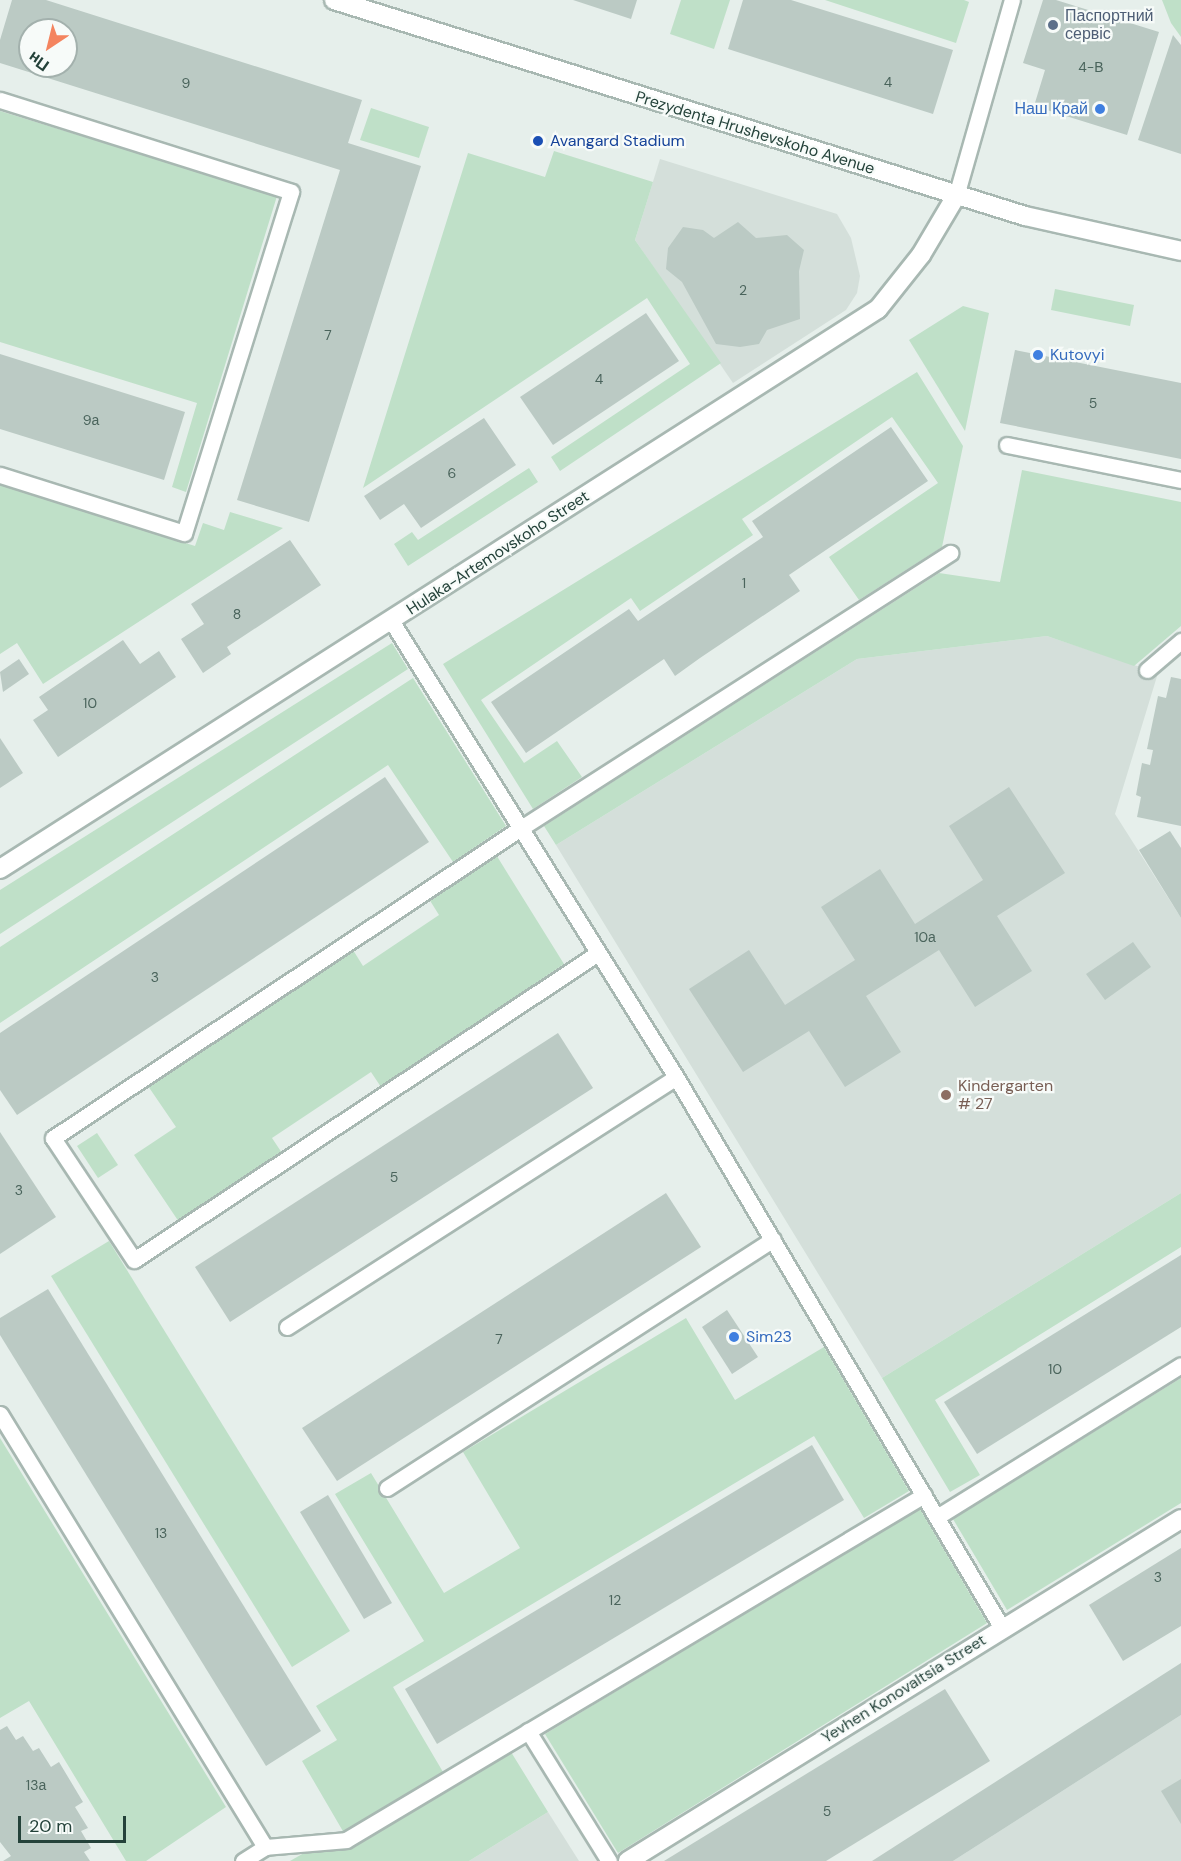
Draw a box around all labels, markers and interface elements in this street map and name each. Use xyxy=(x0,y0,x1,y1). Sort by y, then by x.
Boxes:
place label: Паспортний сервіс xyxy=(1065,6,1154,44)
north arrow xyxy=(18,18,78,78)
marker: Паспортний сервіс xyxy=(1046,18,1060,32)
text: Пн xyxy=(24,47,53,76)
house number: 4-В xyxy=(1078,59,1104,75)
house number: 4 xyxy=(884,74,892,90)
house number: 9 xyxy=(182,75,190,91)
street label: Prezydenta Hrushevskoho Avenue xyxy=(633,87,877,179)
place label: Наш Край xyxy=(1014,99,1088,119)
marker: Наш Край xyxy=(1093,102,1107,116)
place label: Avangard Stadium xyxy=(550,131,685,151)
marker: Avangard Stadium xyxy=(531,134,545,148)
house number: 2 xyxy=(739,282,747,298)
house number: 7 xyxy=(324,327,332,343)
place label: Kutovyi xyxy=(1050,345,1105,365)
marker: Kutovyi xyxy=(1031,348,1045,362)
house number: 4 xyxy=(595,371,603,387)
house number: 5 xyxy=(1089,395,1097,411)
house number: 9а xyxy=(83,412,99,428)
house number: 6 xyxy=(448,465,456,481)
street label: Hulaka-Artemovskoho Street xyxy=(403,487,593,619)
house number: 1 xyxy=(742,575,746,591)
house number: 8 xyxy=(233,606,241,622)
house number: 10 xyxy=(83,695,97,711)
house number: 10а xyxy=(914,929,936,945)
house number: 3 xyxy=(151,969,159,985)
place label: Kindergarten # 27 xyxy=(958,1076,1053,1114)
marker: Kindergarten # 27 xyxy=(939,1088,953,1102)
house number: 5 xyxy=(390,1169,398,1185)
house number: 3 xyxy=(15,1182,23,1198)
place label: Sim23 xyxy=(746,1327,792,1347)
marker: Sim23 xyxy=(727,1330,741,1344)
house number: 7 xyxy=(495,1331,503,1347)
house number: 10 xyxy=(1048,1361,1062,1377)
house number: 13 xyxy=(155,1525,167,1541)
house number: 3 xyxy=(1154,1569,1162,1585)
house number: 12 xyxy=(609,1592,621,1608)
street label: Yevhen Konovaltsia Street xyxy=(818,1630,990,1748)
house number: 13а xyxy=(26,1777,46,1793)
house number: 5 xyxy=(823,1803,831,1819)
scale bar xyxy=(21,1804,129,1842)
text: 20 m xyxy=(29,1814,72,1838)

